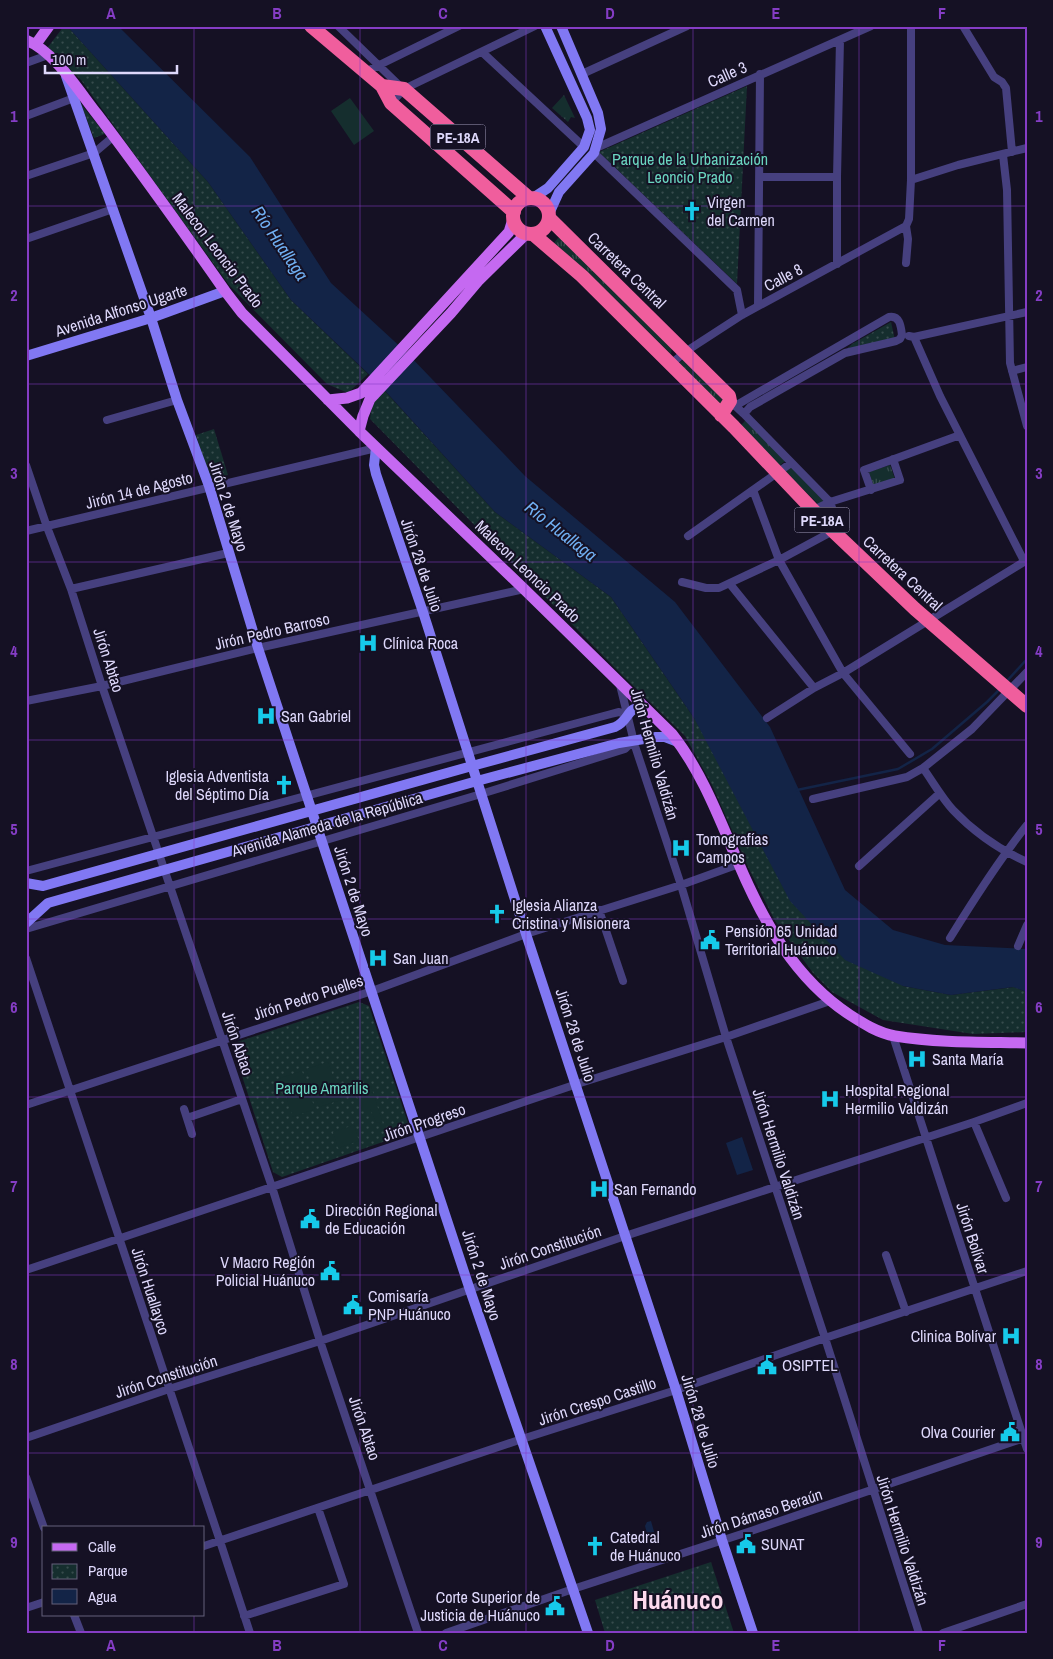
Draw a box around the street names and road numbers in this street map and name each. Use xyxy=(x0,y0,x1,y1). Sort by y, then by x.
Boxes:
street label: Calle 3 xyxy=(704,56,750,92)
road number: PE-18A xyxy=(430,124,486,150)
street label: Malecon Leoncio Prado xyxy=(168,188,268,312)
street label: Carretera Central xyxy=(583,227,671,313)
street label: Calle 8 xyxy=(760,258,806,296)
street label: Avenida Alfonso Ugarte xyxy=(51,278,190,342)
street label: Jirón 2 de Mayo xyxy=(204,458,254,554)
street label: Jirón 14 de Agosto xyxy=(83,466,195,514)
road number: PE-18A xyxy=(794,508,850,532)
street label: Malecon Leoncio Prado xyxy=(471,515,585,627)
street label: Jirón 28 de Julio xyxy=(396,516,448,614)
street label: Carretera Central xyxy=(858,530,948,616)
street label: Jirón Pedro Barroso xyxy=(212,607,332,655)
street label: Jirón Abtao xyxy=(88,625,130,695)
street label: Jirón Hermilio Valdizán xyxy=(626,686,684,822)
street label: Avenida Alameda de la República xyxy=(228,786,426,862)
street label: Jirón 2 de Mayo xyxy=(329,843,379,939)
street label: Jirón Pedro Puelles xyxy=(250,969,366,1025)
street label: Jirón 28 de Julio xyxy=(551,985,601,1085)
street label: Jirón Abtao xyxy=(217,1008,259,1078)
street label: Jirón Hermilio Valdizán xyxy=(748,1086,810,1222)
street label: Jirón Progreso xyxy=(380,1098,468,1146)
street label: Jirón Bolívar xyxy=(951,1200,995,1277)
street label: Jirón Constitución xyxy=(496,1219,604,1275)
street label: Jirón 2 de Mayo xyxy=(457,1227,507,1323)
street label: Jirón Huallayco xyxy=(127,1245,175,1337)
street label: Jirón Constitución xyxy=(112,1349,220,1403)
street label: Jirón 28 de Julio xyxy=(676,1371,726,1471)
street label: Jirón Crespo Castillo xyxy=(535,1372,659,1430)
street label: Jirón Abtao xyxy=(344,1393,386,1463)
street label: Jirón Hermilio Valdizán xyxy=(872,1472,934,1608)
street label: Jirón Dámaso Beraún xyxy=(697,1483,825,1543)

